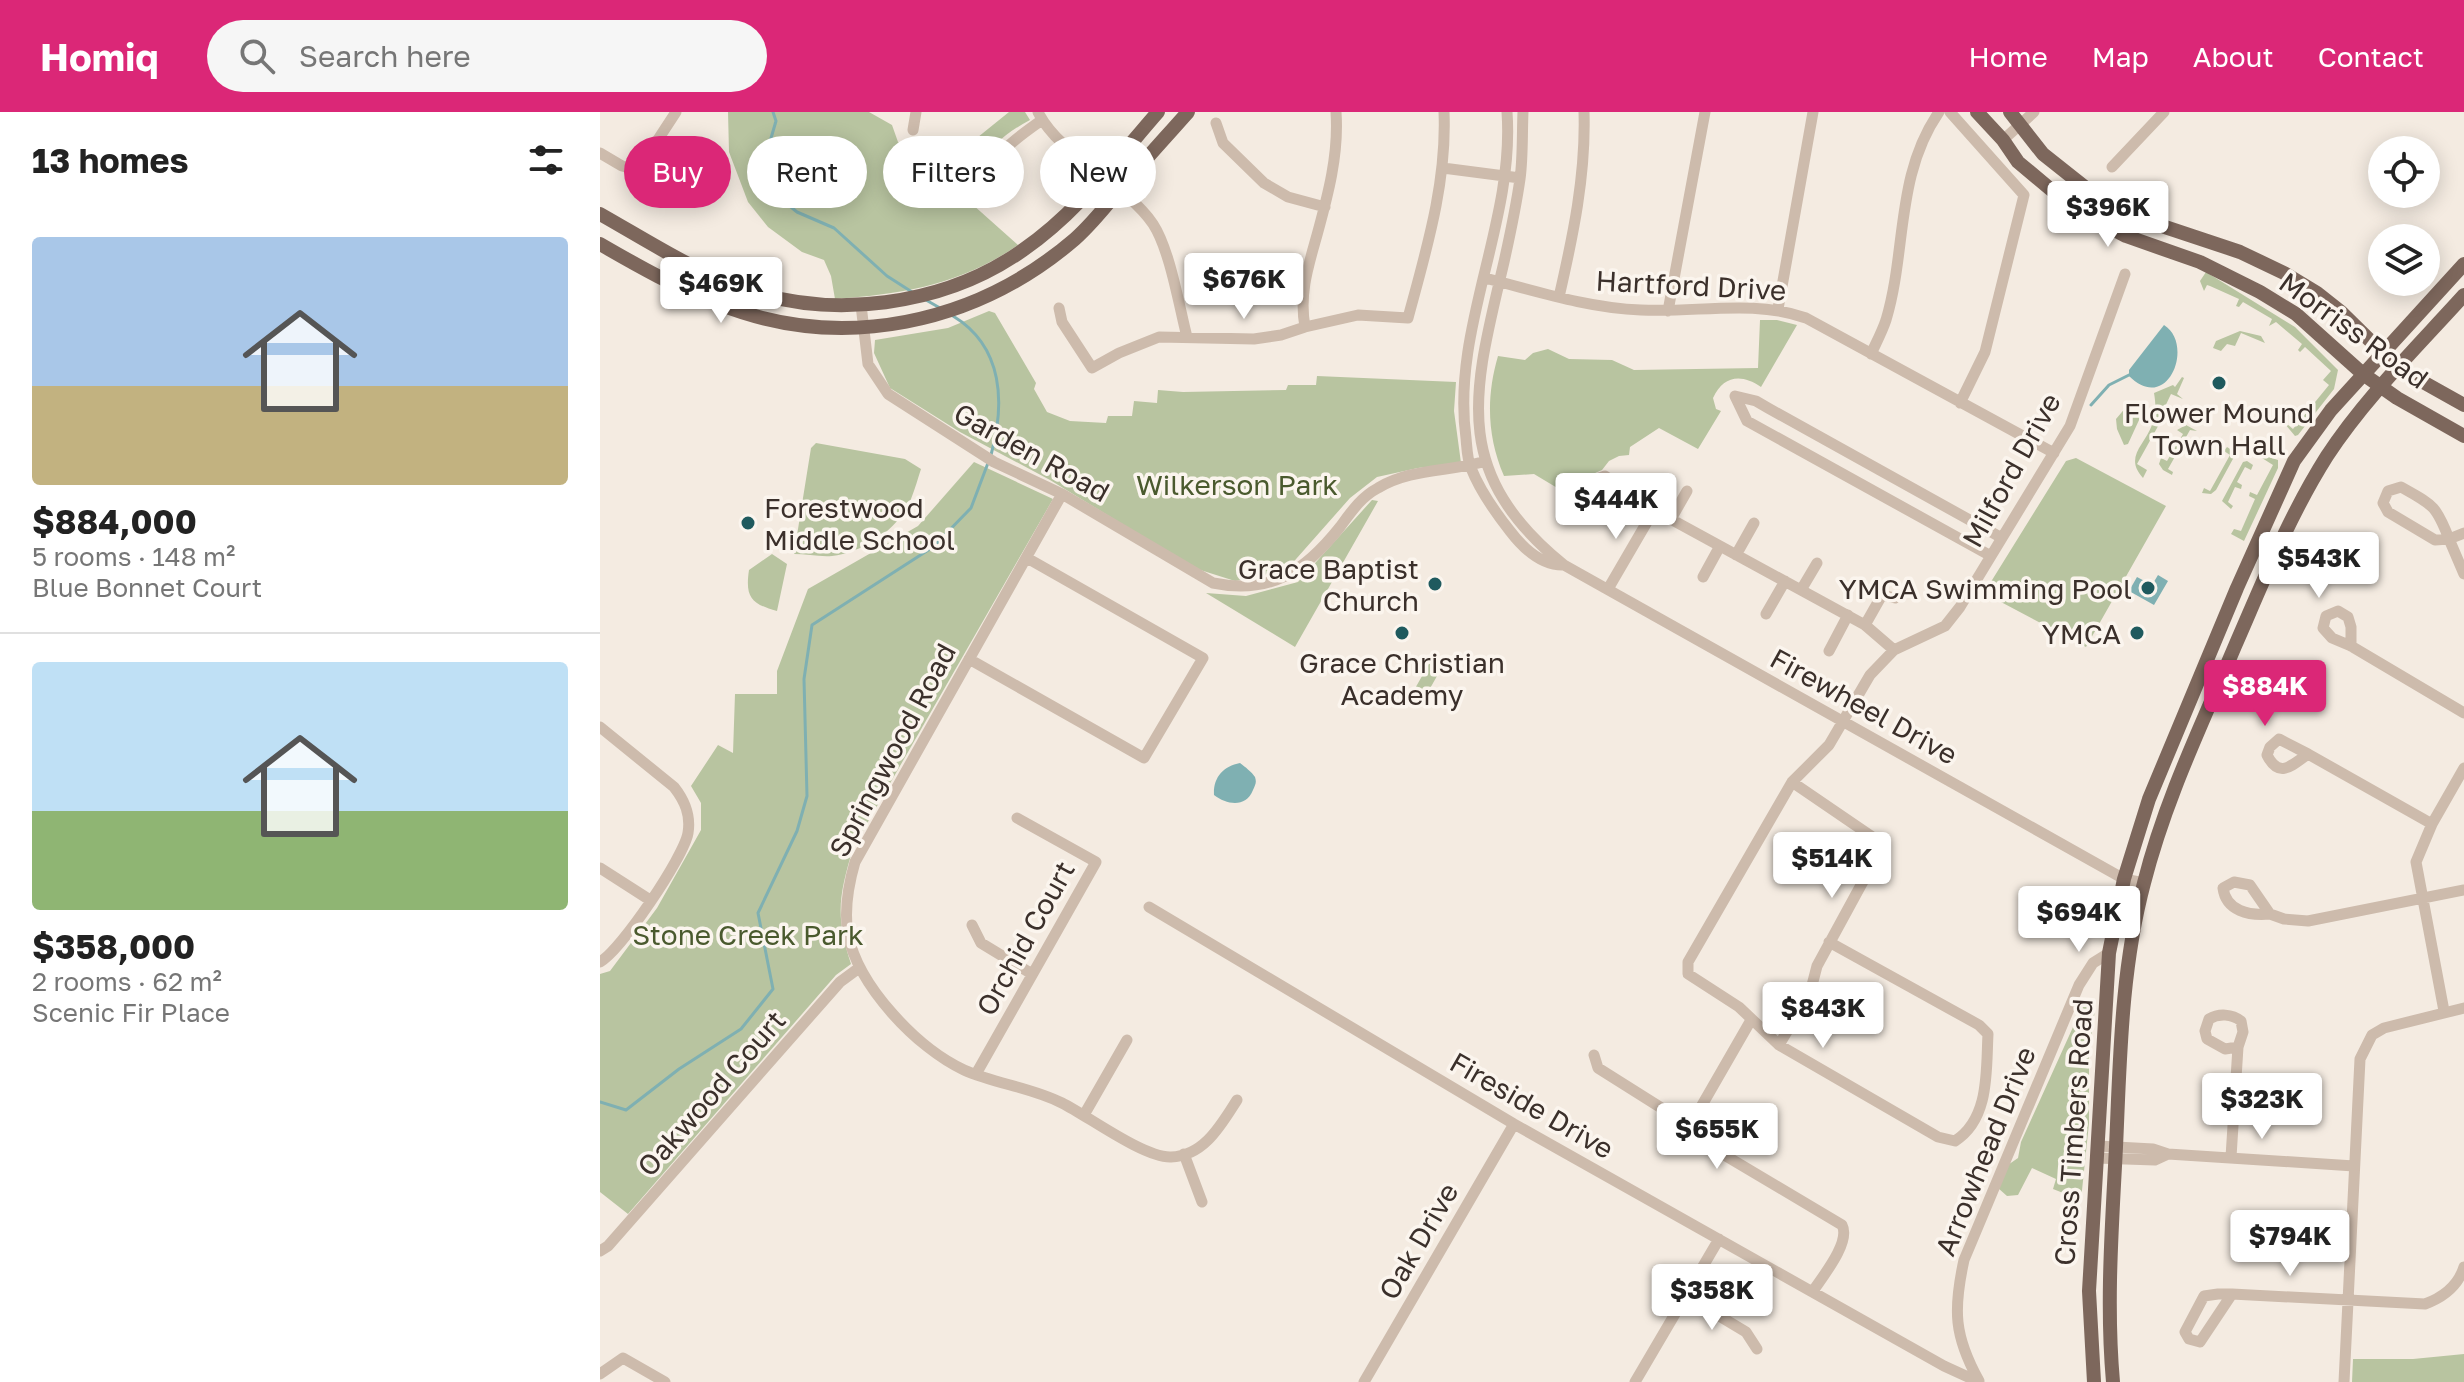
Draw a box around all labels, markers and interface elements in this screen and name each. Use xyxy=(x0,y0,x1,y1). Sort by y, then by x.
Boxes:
search box xyxy=(207,20,767,92)
text: Homiq xyxy=(40,34,159,79)
icon: search xyxy=(235,34,279,78)
text: Search here xyxy=(299,38,471,74)
text: Home xyxy=(1969,40,2048,73)
text: Map xyxy=(2092,40,2149,73)
text: About xyxy=(2193,40,2274,73)
text: Contact xyxy=(2318,40,2424,73)
chip: Buy xyxy=(624,136,731,208)
chip: Rent xyxy=(747,136,867,208)
chip: Filters xyxy=(883,136,1024,208)
chip: New xyxy=(1040,136,1156,208)
map controls xyxy=(2368,136,2440,296)
button: locate xyxy=(2368,136,2440,208)
icon: filters xyxy=(524,138,568,182)
text: 13 homes xyxy=(32,140,189,180)
pin: $396K xyxy=(2052,181,2164,249)
text: $396K xyxy=(2065,191,2151,222)
button: layers xyxy=(2368,224,2440,296)
pin: $676K xyxy=(1188,253,1300,321)
pin: $469K xyxy=(665,257,777,325)
text: $676K xyxy=(1202,263,1286,294)
street label: Hartford Drive xyxy=(1595,264,1787,306)
street label: Morriss Road xyxy=(2273,265,2435,395)
text: $469K xyxy=(678,267,764,298)
icon: home xyxy=(228,289,372,433)
marker: Flower Mound Town Hall xyxy=(2210,374,2228,392)
street label: Milford Drive xyxy=(1955,387,2067,553)
street label: Garden Road xyxy=(949,396,1115,508)
place label: Flower Mound Town Hall xyxy=(2124,396,2314,461)
park label: Wilkerson Park xyxy=(1136,468,1338,501)
pin: $444K xyxy=(1560,473,1672,541)
text: $444K xyxy=(1573,483,1659,514)
place label: Forestwood Middle School xyxy=(764,491,955,556)
text: $884,000 xyxy=(32,501,197,541)
marker: Forestwood Middle School xyxy=(739,514,757,532)
pin: $543K xyxy=(2263,532,2375,600)
text: 5 rooms · 148 m² xyxy=(32,541,235,572)
text: $543K xyxy=(2277,542,2361,573)
place label: Grace Baptist Church xyxy=(1238,552,1419,617)
text: Blue Bonnet Court xyxy=(32,572,262,603)
place label: YMCA Swimming Pool xyxy=(1839,572,2132,605)
marker: Grace Baptist Church xyxy=(1426,575,1444,593)
marker: YMCA Swimming Pool xyxy=(2139,579,2157,597)
place label: YMCA xyxy=(2042,617,2121,650)
marker: Grace Christian Academy xyxy=(1393,624,1411,642)
marker: YMCA xyxy=(2128,624,2146,642)
street label: Springwood Road xyxy=(822,638,962,862)
street label: Firewheel Drive xyxy=(1765,641,1963,771)
place label: Grace Christian Academy xyxy=(1299,646,1505,711)
pin: $884K xyxy=(2209,660,2321,728)
text: $884K xyxy=(2222,670,2308,701)
icon: home xyxy=(228,714,372,858)
pin: $514K xyxy=(1776,832,1888,900)
text: $514K xyxy=(1791,842,1873,873)
street label: Orchid Court xyxy=(969,855,1081,1021)
pin: $694K xyxy=(2023,886,2135,954)
text: $694K xyxy=(2036,896,2122,927)
park label: Stone Creek Park xyxy=(632,918,864,951)
text: $358,000 xyxy=(32,926,195,966)
text: 2 rooms · 62 m² xyxy=(32,966,222,997)
pin: $843K xyxy=(1767,982,1879,1050)
text: $843K xyxy=(1780,992,1866,1023)
text: Scenic Fir Place xyxy=(32,997,230,1028)
street label: Cross Timbers Road xyxy=(2047,997,2099,1267)
street label: Oakwood Court xyxy=(630,1004,792,1182)
street label: Arrowhead Drive xyxy=(1928,1042,2042,1260)
street label: Fireside Drive xyxy=(1444,1045,1620,1165)
pin: $323K xyxy=(2206,1073,2318,1141)
text: $323K xyxy=(2220,1083,2304,1114)
pin: $655K xyxy=(1661,1103,1773,1171)
text: $655K xyxy=(1675,1113,1759,1144)
street label: Oak Drive xyxy=(1372,1177,1464,1305)
pin: $794K xyxy=(2234,1210,2346,1278)
text: $794K xyxy=(2248,1220,2332,1251)
pin: $358K xyxy=(1656,1264,1768,1332)
text: $358K xyxy=(1670,1274,1754,1305)

